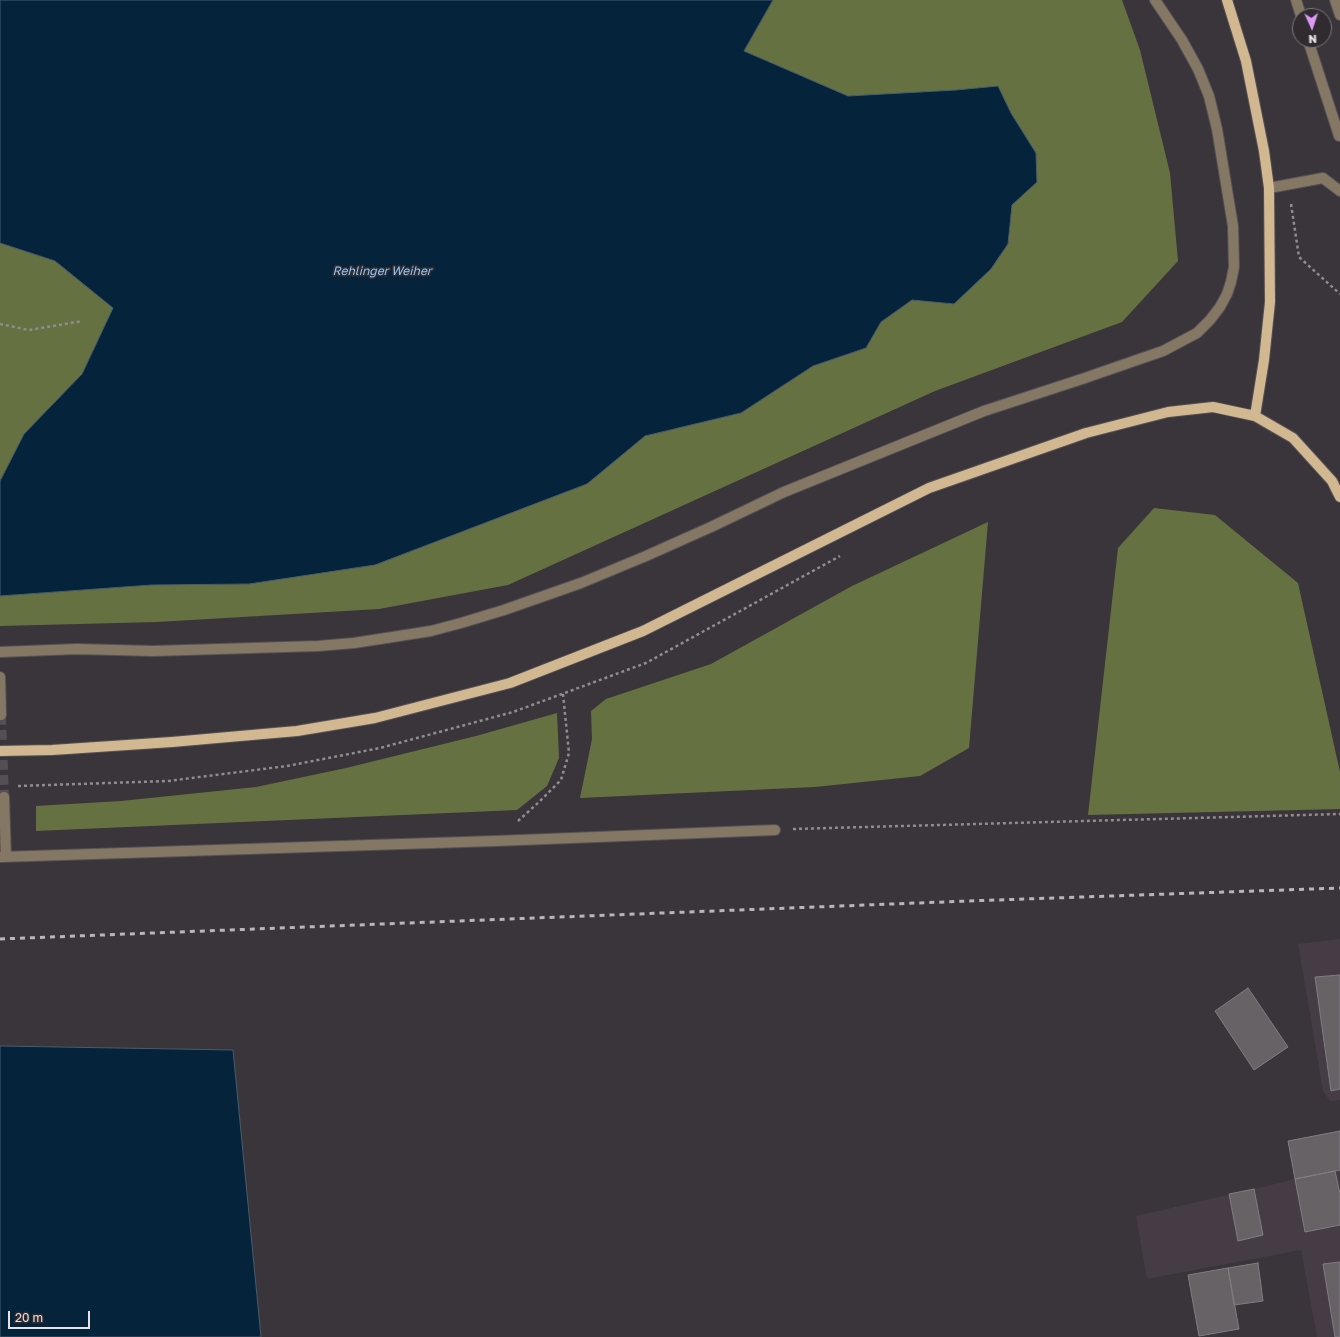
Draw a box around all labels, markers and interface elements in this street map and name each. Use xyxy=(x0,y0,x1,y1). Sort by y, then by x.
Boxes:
north arrow xyxy=(1292,8,1332,48)
text: N xyxy=(1308,33,1317,46)
water label: Rehlinger Weiher xyxy=(332,264,432,278)
scale bar xyxy=(10,1303,92,1329)
text: 20 m xyxy=(15,1310,43,1325)

